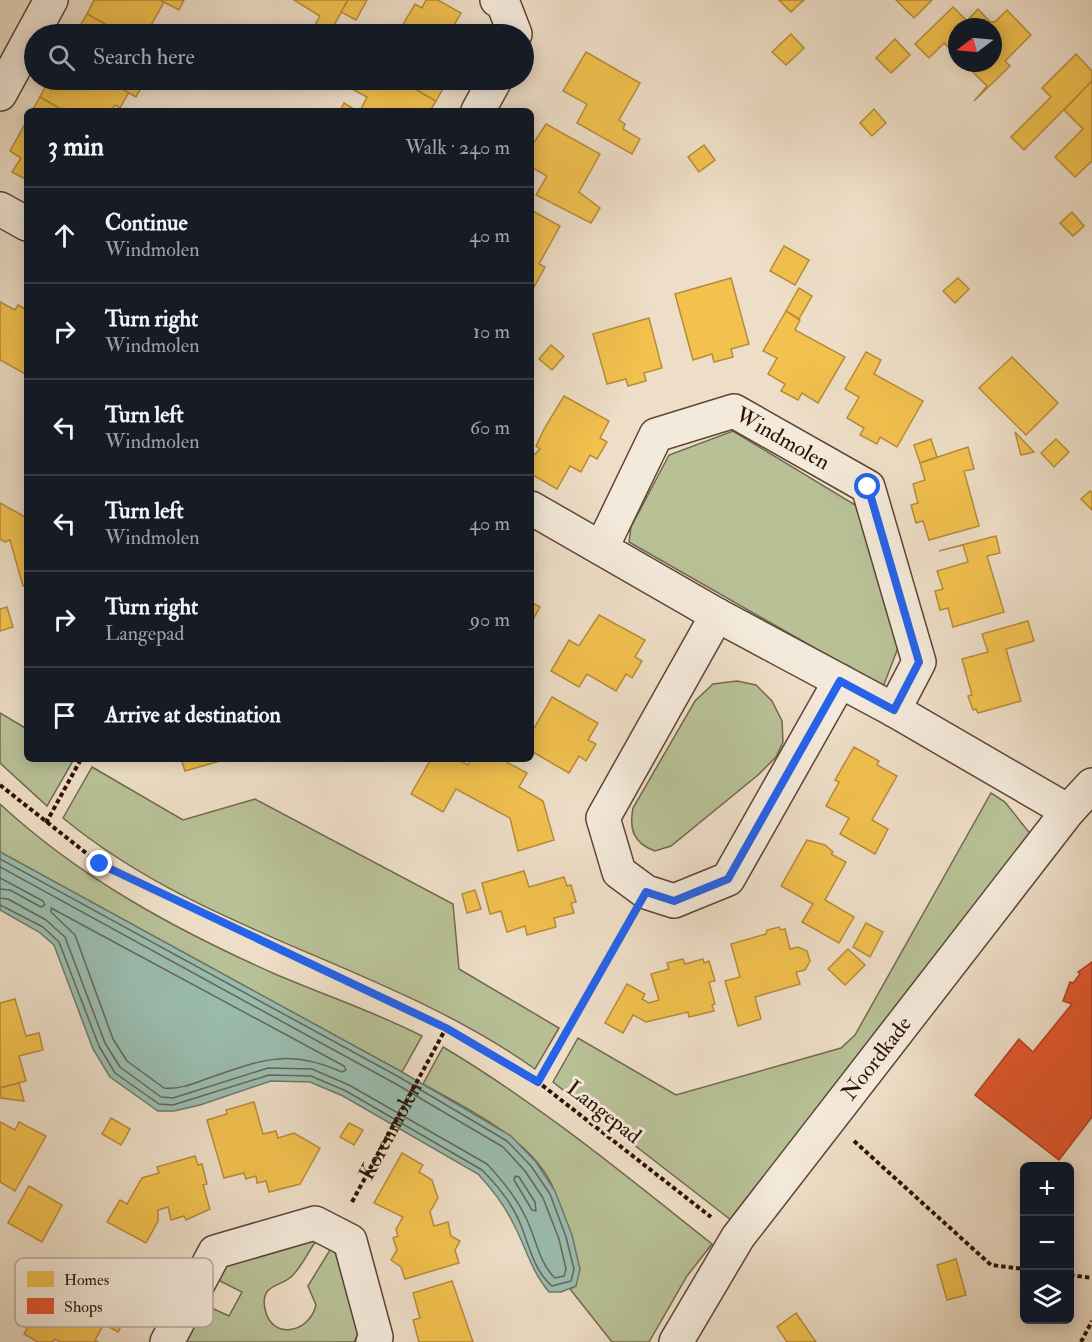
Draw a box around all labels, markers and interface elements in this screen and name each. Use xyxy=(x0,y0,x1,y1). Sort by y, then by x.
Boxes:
north arrow xyxy=(948,18,1002,72)
search box xyxy=(24,24,534,90)
icon: search xyxy=(45,41,78,74)
text: Search here xyxy=(93,43,195,71)
text: 3 min xyxy=(48,131,104,163)
text: Walk · 240 m xyxy=(405,135,510,160)
text: Continue xyxy=(105,209,188,237)
icon: ahead xyxy=(48,219,81,252)
text: 40 m xyxy=(469,223,510,248)
text: Windmolen xyxy=(105,237,199,262)
text: Turn right xyxy=(105,305,198,333)
icon: right xyxy=(48,315,81,348)
text: 10 m xyxy=(473,319,510,344)
text: Windmolen xyxy=(105,333,199,358)
street label: Windmolen xyxy=(730,400,835,476)
text: Turn left xyxy=(105,401,184,429)
icon: left xyxy=(48,411,81,444)
text: 60 m xyxy=(470,415,510,440)
text: Windmolen xyxy=(105,429,199,454)
route start xyxy=(854,473,880,499)
text: Turn left xyxy=(105,497,184,525)
icon: left xyxy=(48,507,81,540)
text: 40 m xyxy=(469,511,510,536)
text: Windmolen xyxy=(105,525,199,550)
text: Turn right xyxy=(105,593,198,621)
icon: right xyxy=(48,603,81,636)
text: 90 m xyxy=(470,607,510,632)
text: Langepad xyxy=(105,621,184,646)
icon: arrive xyxy=(48,699,81,732)
text: Arrive at destination xyxy=(105,701,281,729)
route end xyxy=(86,850,112,876)
street label: Noordkade xyxy=(835,1011,918,1106)
street label: Langepad xyxy=(560,1074,647,1151)
street label: Korenmolen xyxy=(353,1077,428,1185)
map controls xyxy=(1020,1162,1074,1324)
button: + xyxy=(1020,1162,1074,1216)
button: − xyxy=(1020,1216,1074,1270)
legend xyxy=(15,1258,213,1327)
text: Homes xyxy=(64,1270,109,1290)
button: layers xyxy=(1020,1270,1074,1324)
text: Shops xyxy=(64,1297,103,1318)

